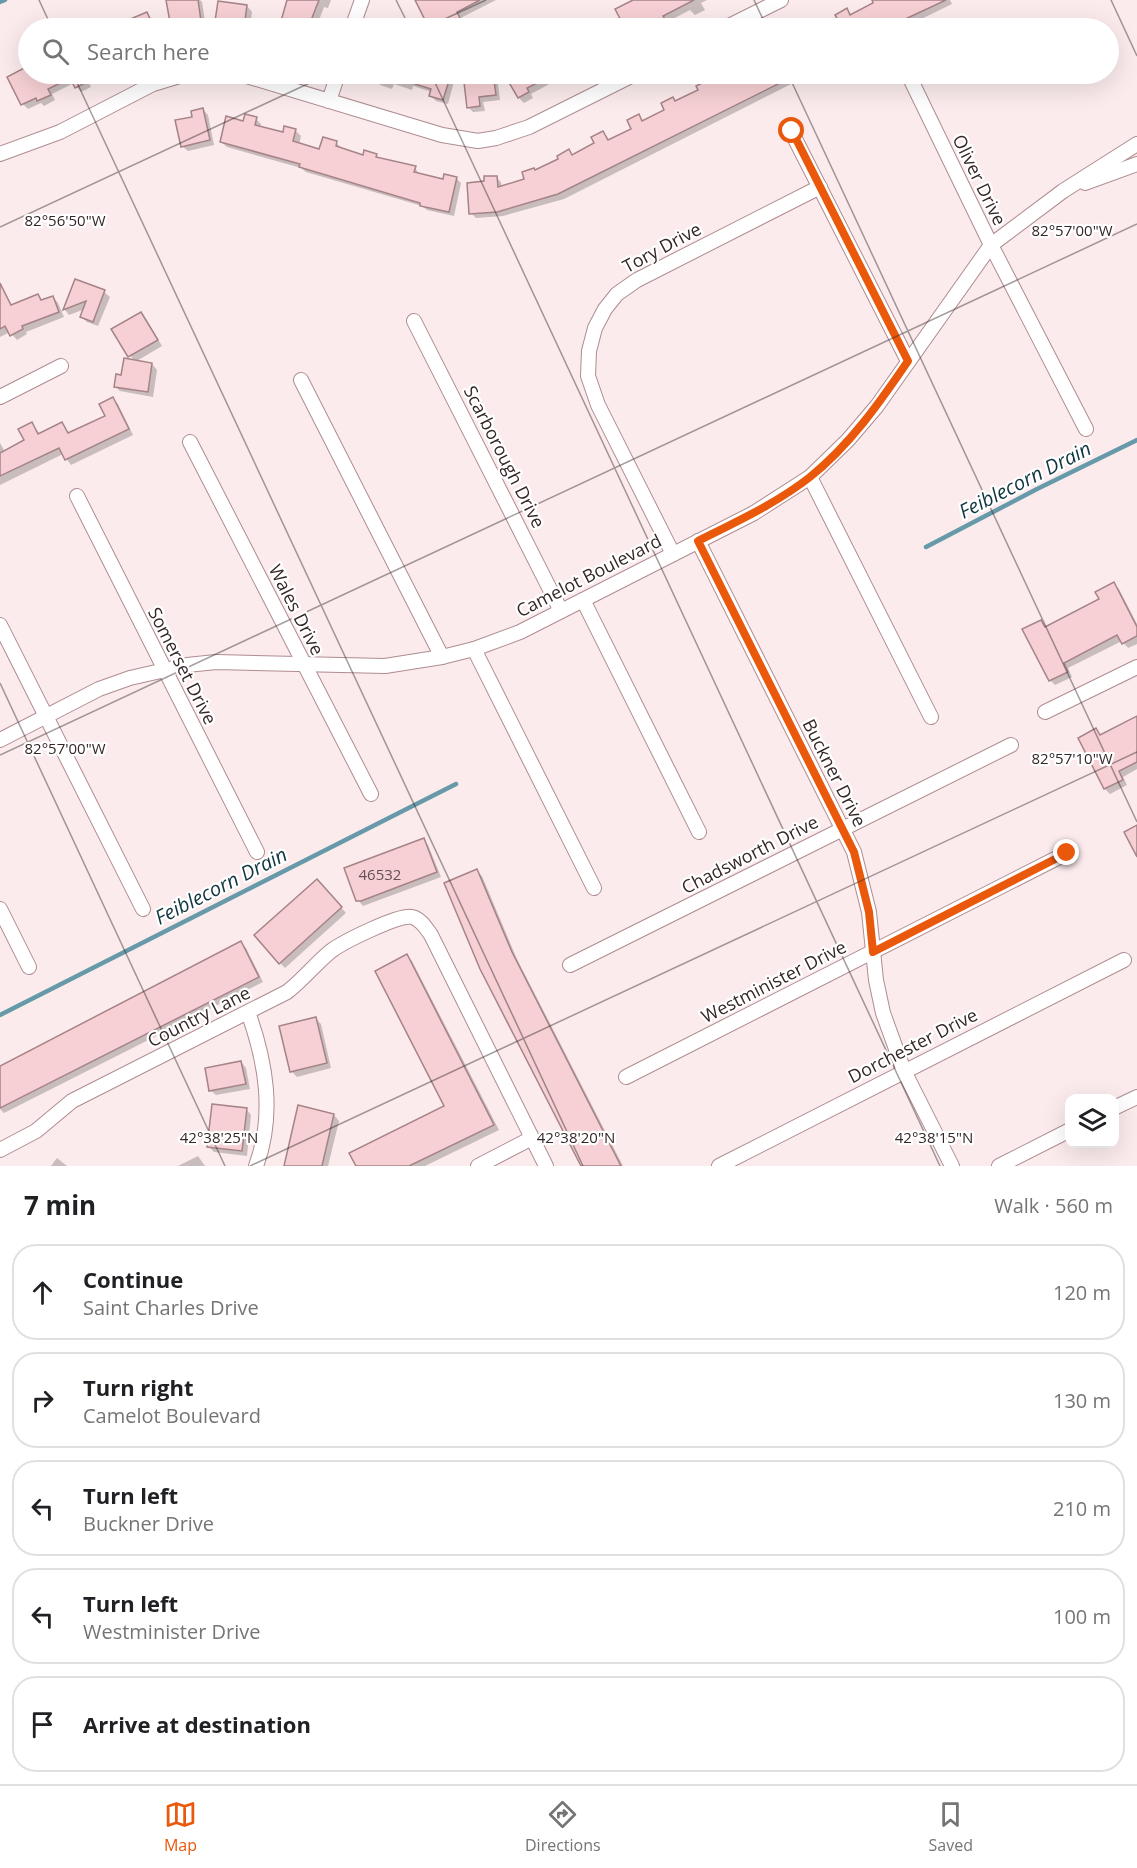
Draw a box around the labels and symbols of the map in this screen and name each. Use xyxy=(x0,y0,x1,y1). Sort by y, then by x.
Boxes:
route start xyxy=(778,117,804,143)
street label: Oliver Drive xyxy=(948,130,1012,229)
text: 82°56'50"W xyxy=(25,210,106,230)
street label: Tory Drive xyxy=(618,216,705,278)
text: 82°57'00"W xyxy=(1032,220,1113,240)
street label: Scarborough Drive xyxy=(459,381,551,532)
water label: Feiblecorn Drain xyxy=(954,435,1096,525)
street label: Camelot Boulevard xyxy=(512,528,665,622)
street label: Wales Drive xyxy=(264,560,330,659)
street label: Somerset Drive xyxy=(143,603,223,728)
street label: Buckner Drive xyxy=(797,715,872,831)
text: 82°57'00"W xyxy=(25,738,106,758)
text: 82°57'10"W xyxy=(1032,748,1113,768)
street label: Chadsworth Drive xyxy=(677,809,822,899)
route end xyxy=(1053,839,1079,865)
water label: Feiblecorn Drain xyxy=(150,841,292,931)
house number: 46532 xyxy=(359,864,401,884)
street label: Westminister Drive xyxy=(697,934,850,1028)
street label: Country Lane xyxy=(143,980,254,1052)
street label: Dorchester Drive xyxy=(844,1002,981,1088)
text: 42°38'25"N xyxy=(180,1127,258,1147)
text: 42°38'20"N xyxy=(537,1127,615,1147)
text: 42°38'15"N xyxy=(895,1127,973,1147)

